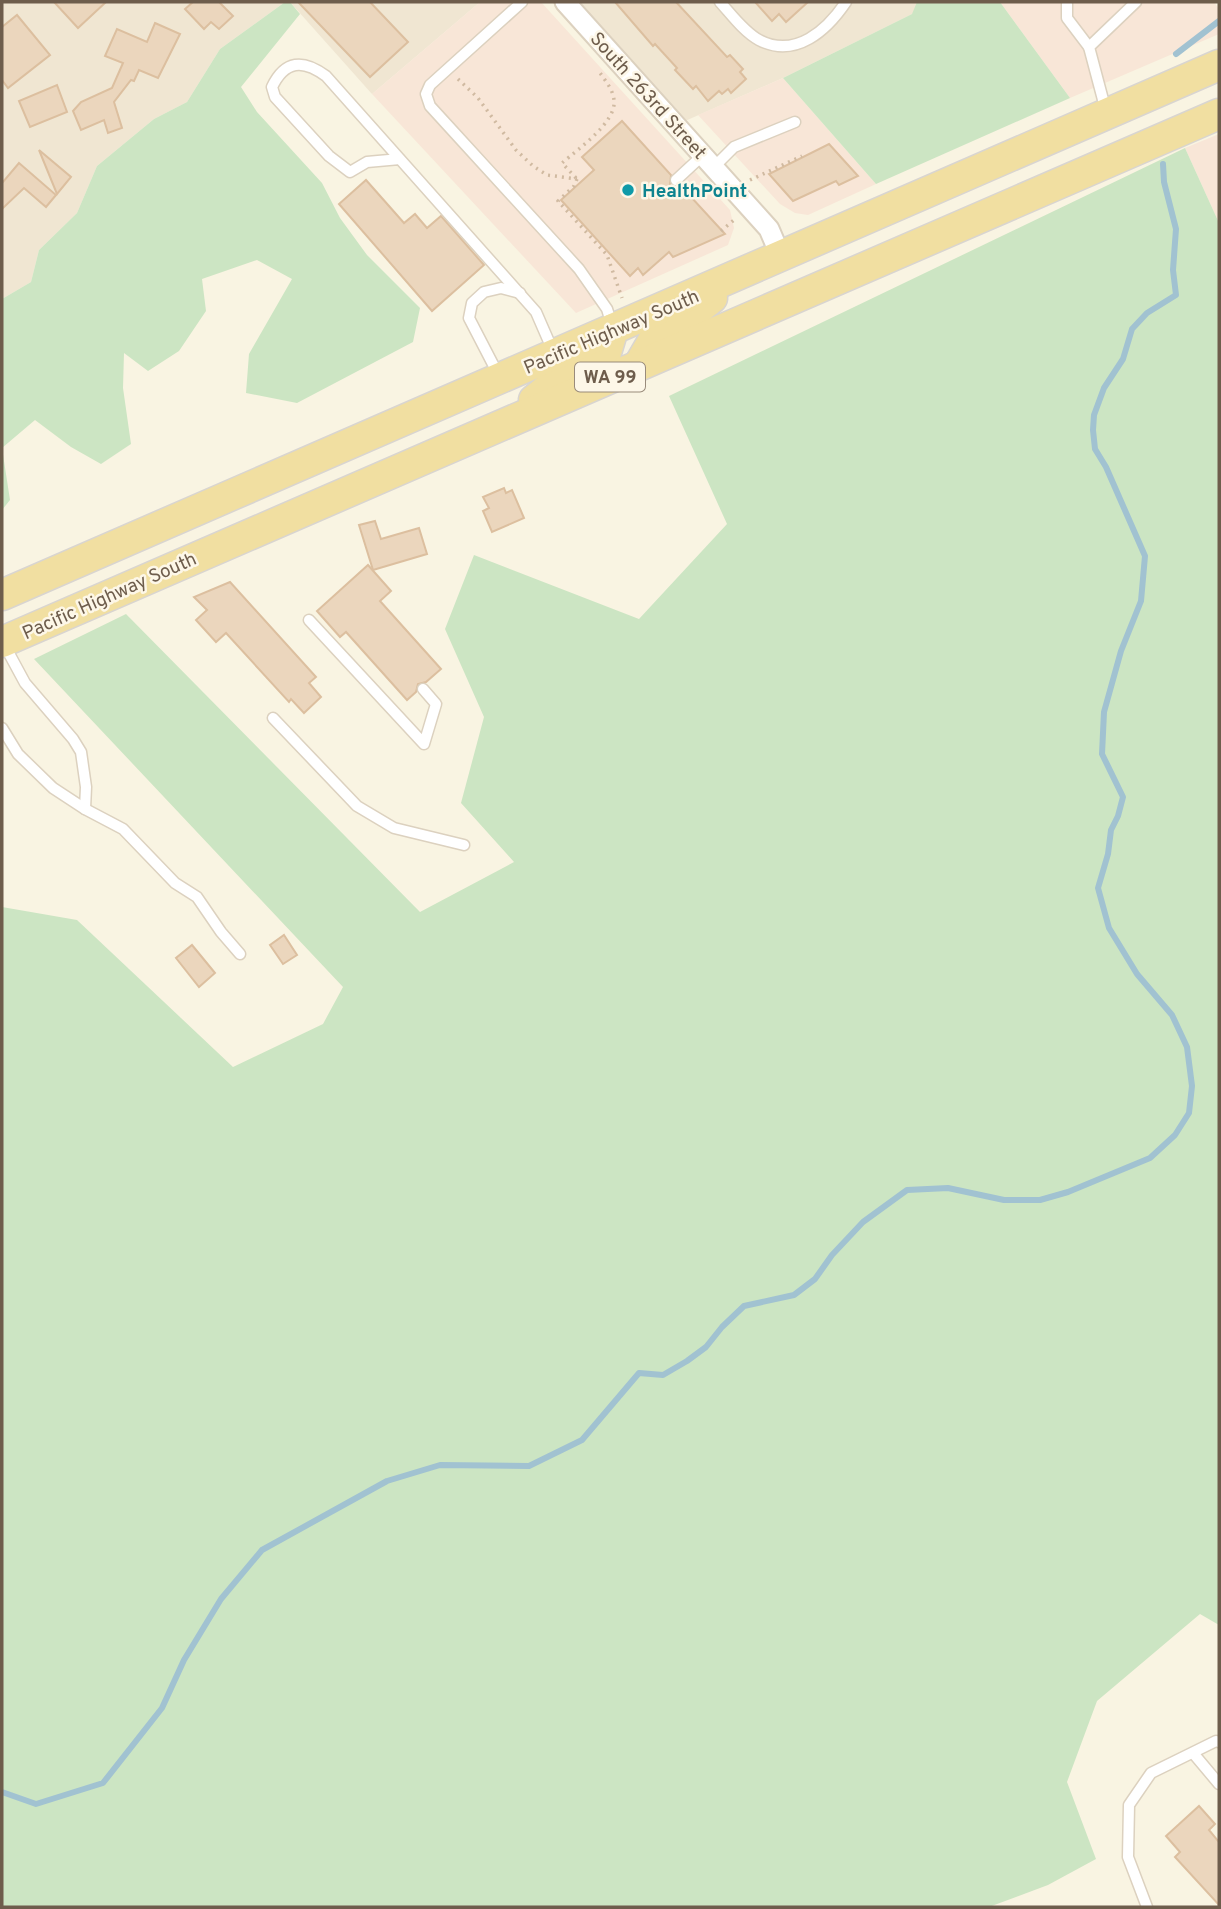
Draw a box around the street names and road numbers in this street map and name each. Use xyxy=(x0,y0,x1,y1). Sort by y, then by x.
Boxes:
street label: South 263rd Street xyxy=(584,28,711,165)
street label: Pacific Highway South xyxy=(520,285,703,381)
road number: WA 99 xyxy=(575,362,645,391)
street label: Pacific Highway South xyxy=(19,548,201,646)

